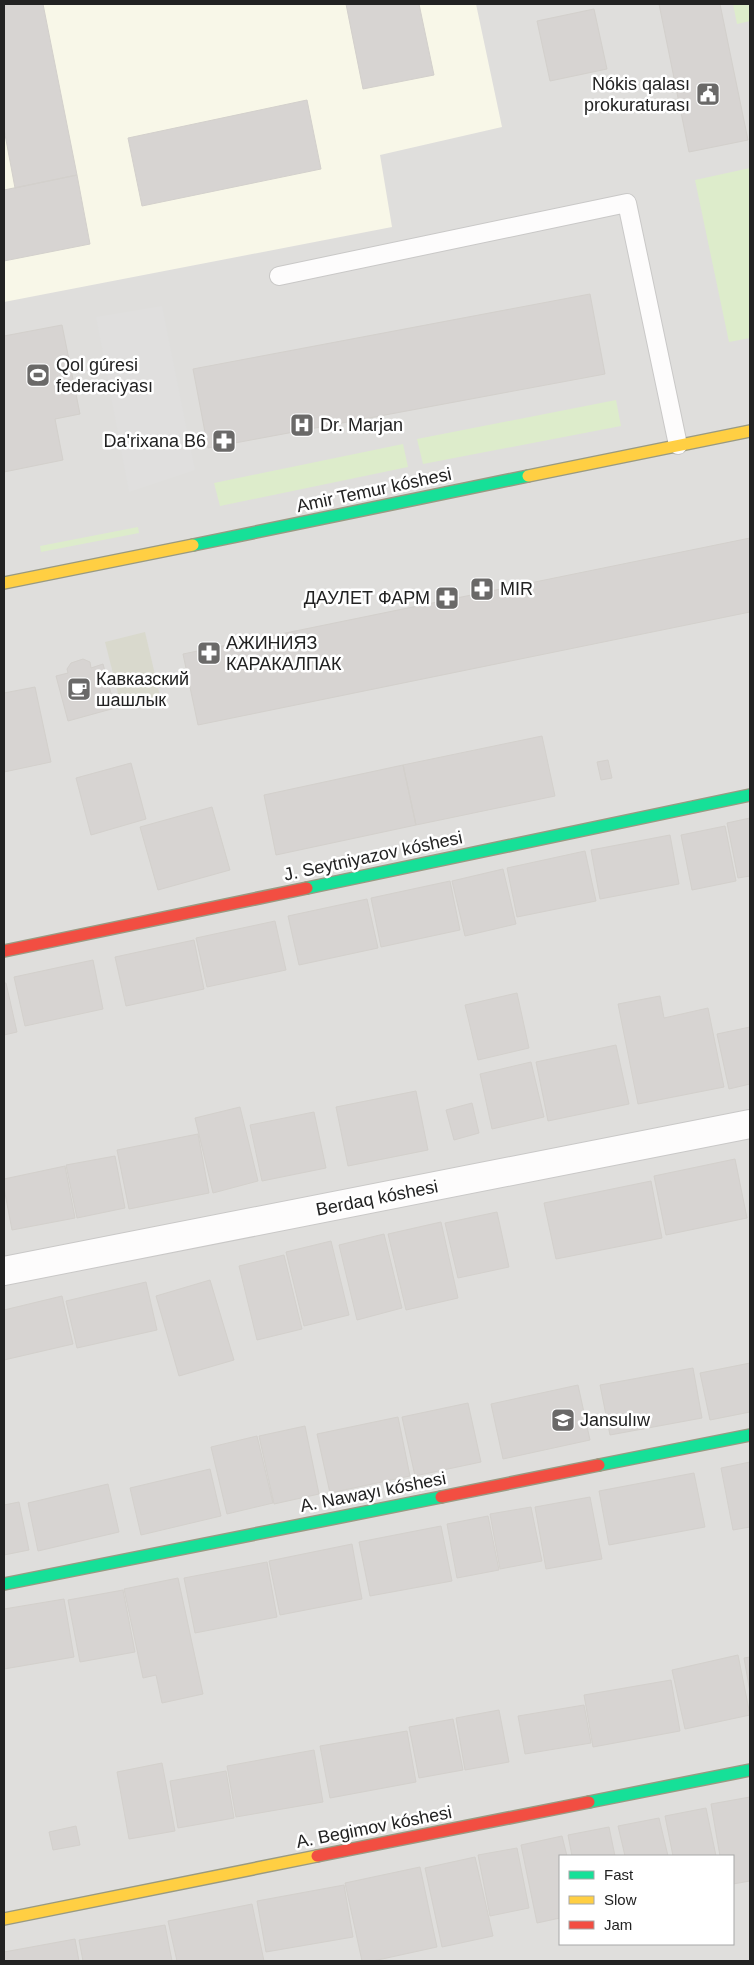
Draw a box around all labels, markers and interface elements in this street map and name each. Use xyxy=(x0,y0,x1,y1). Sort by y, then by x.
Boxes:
place label: Nókis qalası prokuraturası xyxy=(584,74,690,115)
public building icon: Nókis qalası prokuraturası xyxy=(695,81,721,107)
place label: Qol gúresi federaciyası xyxy=(56,355,153,396)
sports icon: Qol gúresi federaciyası xyxy=(25,362,51,388)
hospital icon: Dr. Marjan xyxy=(289,412,315,438)
place label: Dr. Marjan xyxy=(320,415,403,435)
pharmacy icon: Da'rixana B6 xyxy=(211,428,237,454)
place label: Da'rixana B6 xyxy=(104,431,206,451)
street label: Amir Temur kóshesi xyxy=(295,464,453,516)
pharmacy icon: MIR xyxy=(469,576,495,602)
place label: MIR xyxy=(500,579,533,599)
pharmacy icon: ДАУЛЕТ ФАРМ xyxy=(434,585,460,611)
place label: ДАУЛЕТ ФАРМ xyxy=(304,588,430,608)
place label: АЖИНИЯЗ КАРАКАЛПАК xyxy=(226,633,342,674)
pharmacy icon: АЖИНИЯЗ КАРАКАЛПАК xyxy=(196,640,222,666)
place label: Кавказский шашлык xyxy=(96,669,189,710)
cafe icon: Кавказский шашлык xyxy=(66,676,92,702)
street label: J. Seytniyazov kóshesi xyxy=(282,827,464,885)
street label: Berdaq kóshesi xyxy=(314,1176,440,1220)
school or university icon: Jansulıw xyxy=(550,1407,576,1433)
place label: Jansulıw xyxy=(580,1410,651,1430)
street label: A. Nawayı kóshesi xyxy=(298,1468,448,1516)
street label: A. Begimov kóshesi xyxy=(295,1802,453,1852)
legend xyxy=(559,1855,734,1945)
text: Fast xyxy=(604,1866,634,1883)
text: Slow xyxy=(604,1891,637,1908)
text: Jam xyxy=(604,1916,632,1933)

